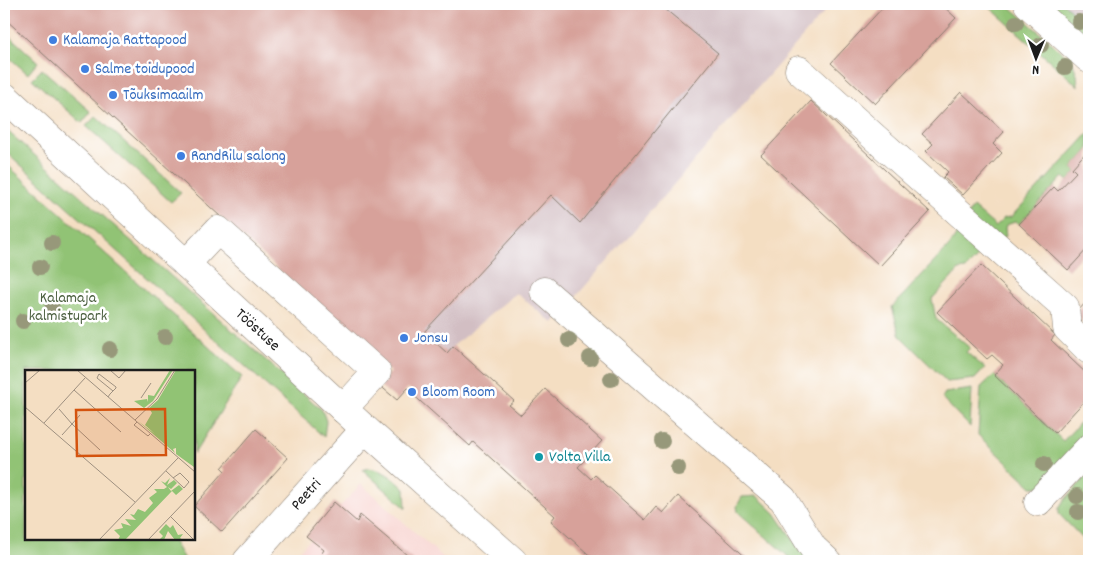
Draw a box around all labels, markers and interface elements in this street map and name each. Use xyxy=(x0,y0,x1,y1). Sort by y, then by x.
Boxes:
place label: Kalamaja Rattapood xyxy=(63,29,187,52)
north arrow xyxy=(1010,32,1060,82)
marker: Kalamaja Rattapood xyxy=(47,34,59,46)
place label: Salme toidupood xyxy=(95,58,195,81)
text: N xyxy=(1032,59,1039,79)
marker: Salme toidupood xyxy=(79,63,91,75)
place label: Tõuksimaailm xyxy=(123,84,203,107)
marker: Tõuksimaailm xyxy=(107,89,119,101)
place label: RandRilu salong xyxy=(191,145,286,168)
marker: RandRilu salong xyxy=(175,150,187,162)
park label: Kalamaja kalmistupark xyxy=(29,287,107,328)
street label: Tööstuse xyxy=(230,303,285,357)
place label: Jonsu xyxy=(414,327,448,350)
marker: Jonsu xyxy=(398,332,410,344)
inset map xyxy=(25,370,195,540)
place label: Bloom Room xyxy=(422,381,495,404)
marker: Bloom Room xyxy=(406,386,418,398)
place label: Volta Villa xyxy=(549,446,611,469)
marker: Volta Villa xyxy=(533,451,545,463)
street label: Peetri xyxy=(286,473,327,516)

